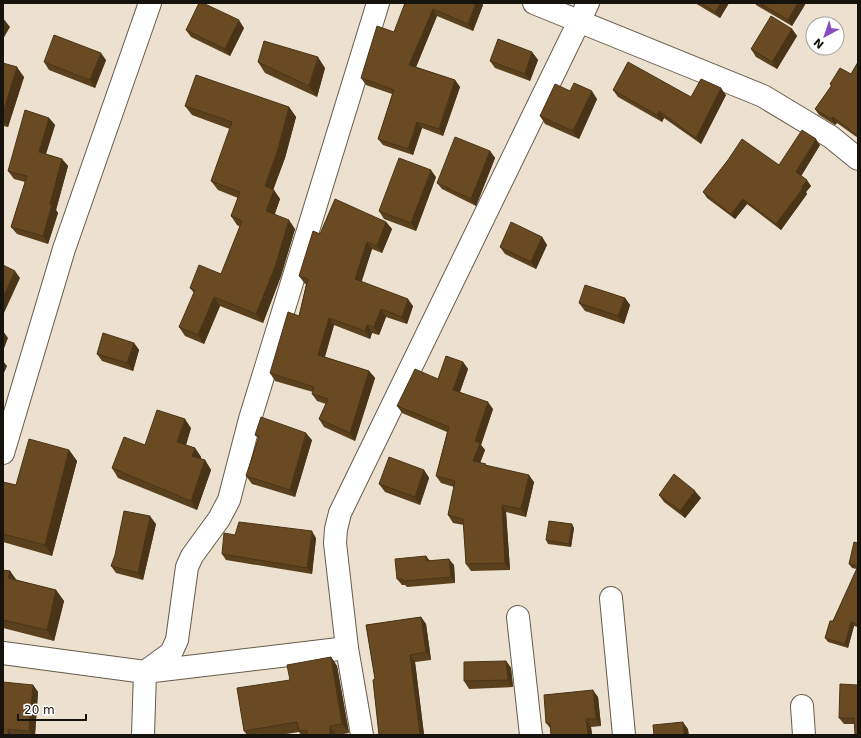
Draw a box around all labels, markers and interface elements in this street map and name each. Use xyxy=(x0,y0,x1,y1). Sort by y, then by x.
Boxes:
north arrow xyxy=(805,16,845,56)
text: N xyxy=(811,35,827,51)
scale bar xyxy=(18,696,86,722)
text: 20 m xyxy=(24,703,55,717)

